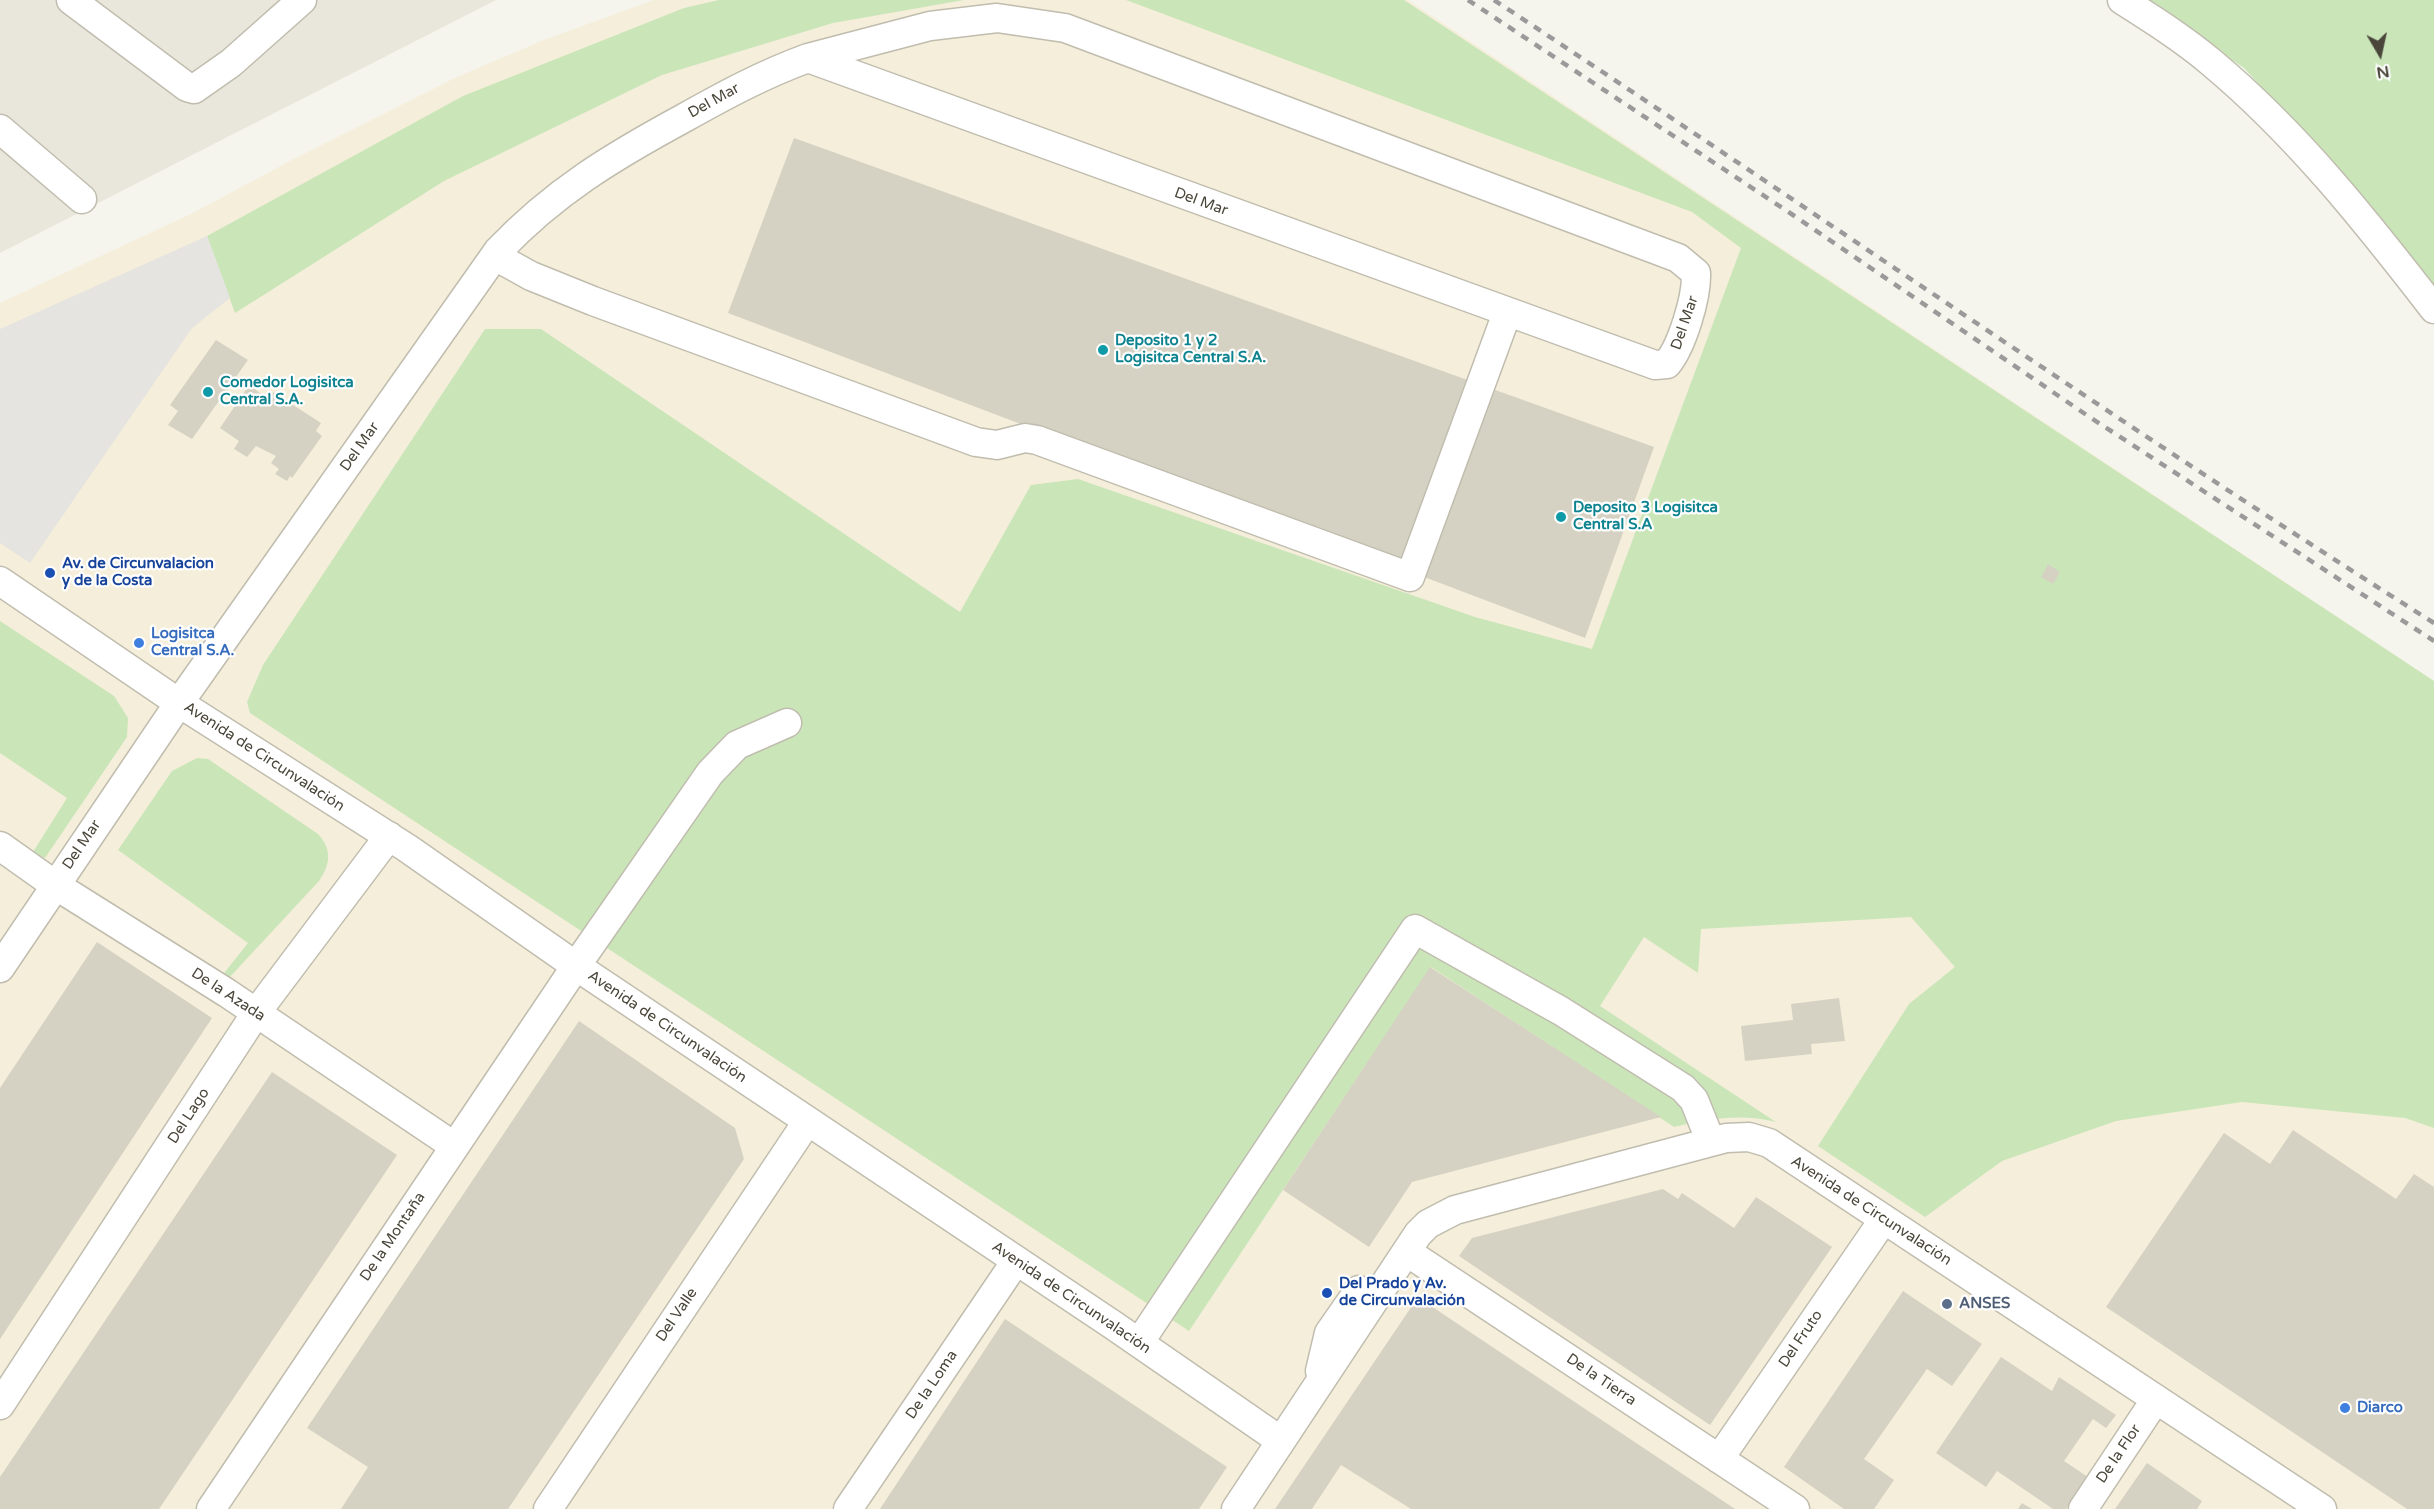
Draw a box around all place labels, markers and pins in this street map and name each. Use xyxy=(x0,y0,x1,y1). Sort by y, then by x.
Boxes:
place label: Deposito 1 y 2 Logisitca Central S.A. xyxy=(1115,332,1266,367)
marker: Deposito 1 y 2 Logisitca Central S.A. xyxy=(1096,343,1110,357)
place label: Comedor Logisitca Central S.A. xyxy=(220,374,354,409)
marker: Comedor Logisitca Central S.A. xyxy=(201,385,215,399)
place label: Deposito 3 Logisitca Central S.A xyxy=(1573,499,1718,534)
marker: Deposito 3 Logisitca Central S.A xyxy=(1554,510,1568,524)
place label: Av. de Circunvalacion y de la Costa xyxy=(62,555,214,590)
marker: Av. de Circunvalacion y de la Costa xyxy=(43,566,57,580)
place label: Logisitca Central S.A. xyxy=(151,625,234,660)
marker: Logisitca Central S.A. xyxy=(132,636,146,650)
place label: Del Prado y Av. de Circunvalación xyxy=(1339,1275,1465,1310)
marker: Del Prado y Av. de Circunvalación xyxy=(1320,1286,1334,1300)
place label: ANSES xyxy=(1959,1295,2010,1313)
marker: ANSES xyxy=(1940,1297,1954,1311)
place label: Diarco xyxy=(2357,1399,2403,1417)
marker: Diarco xyxy=(2338,1401,2352,1415)

